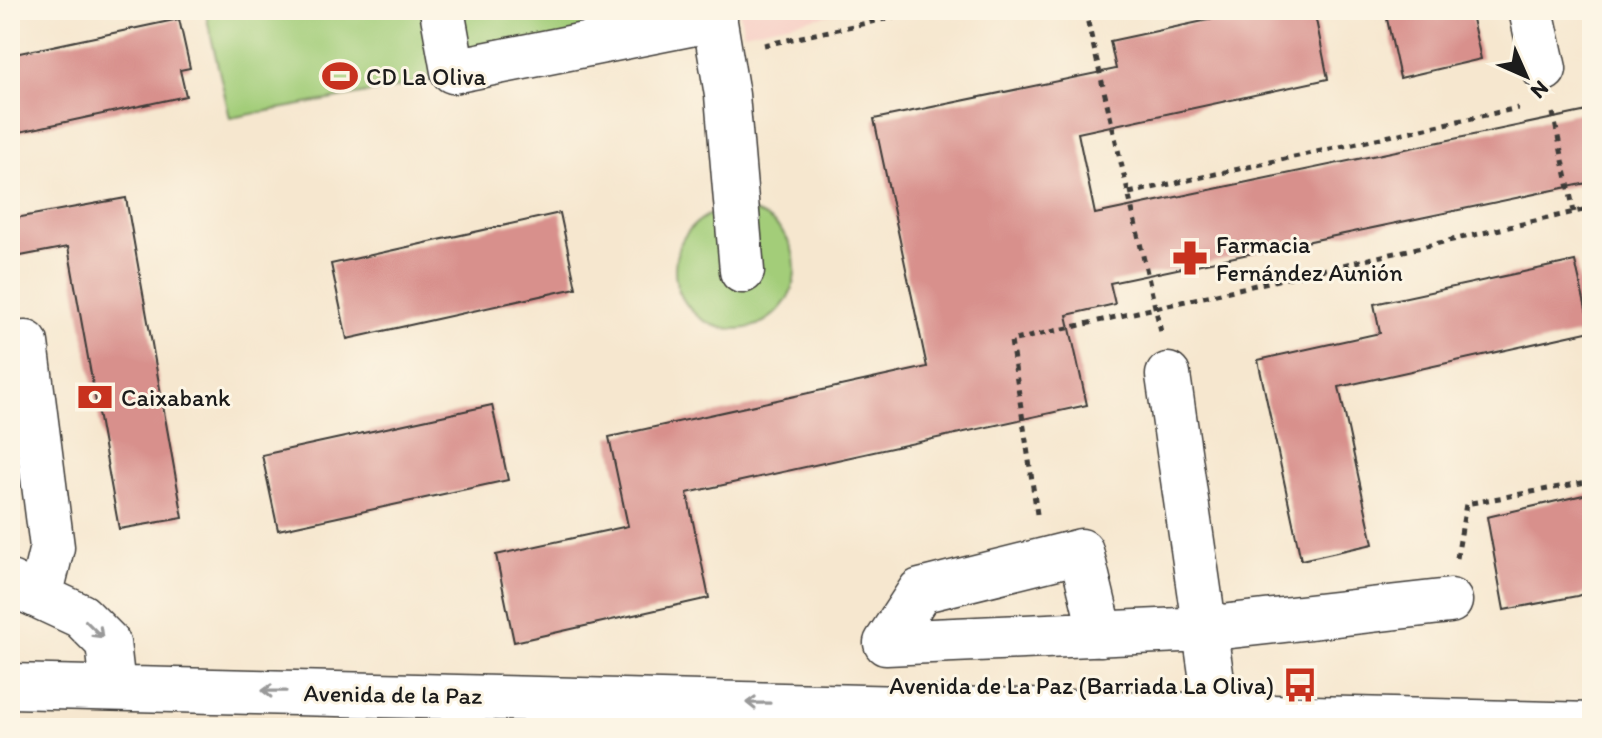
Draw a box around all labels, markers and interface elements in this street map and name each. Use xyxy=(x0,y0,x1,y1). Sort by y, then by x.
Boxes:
north arrow xyxy=(1486,36,1566,116)
sports icon: CD La Oliva xyxy=(321,57,359,95)
place label: CD La Oliva xyxy=(366,62,486,91)
text: N xyxy=(1525,75,1555,105)
place label: Farmacia Fernández Aunión xyxy=(1216,230,1403,287)
pharmacy icon: Farmacia Fernández Aunión xyxy=(1171,239,1209,277)
bank icon: Caixabank xyxy=(76,378,114,416)
place label: Caixabank xyxy=(121,383,231,412)
one-way arrow xyxy=(84,619,103,638)
bus stop icon: Avenida de La Paz (Barriada La Oliva) xyxy=(1281,666,1319,704)
place label: Avenida de La Paz (Barriada La Oliva) xyxy=(889,671,1274,700)
street label: Avenida de la Paz xyxy=(303,678,483,710)
one-way arrow xyxy=(261,683,288,699)
one-way arrow xyxy=(745,696,772,711)

